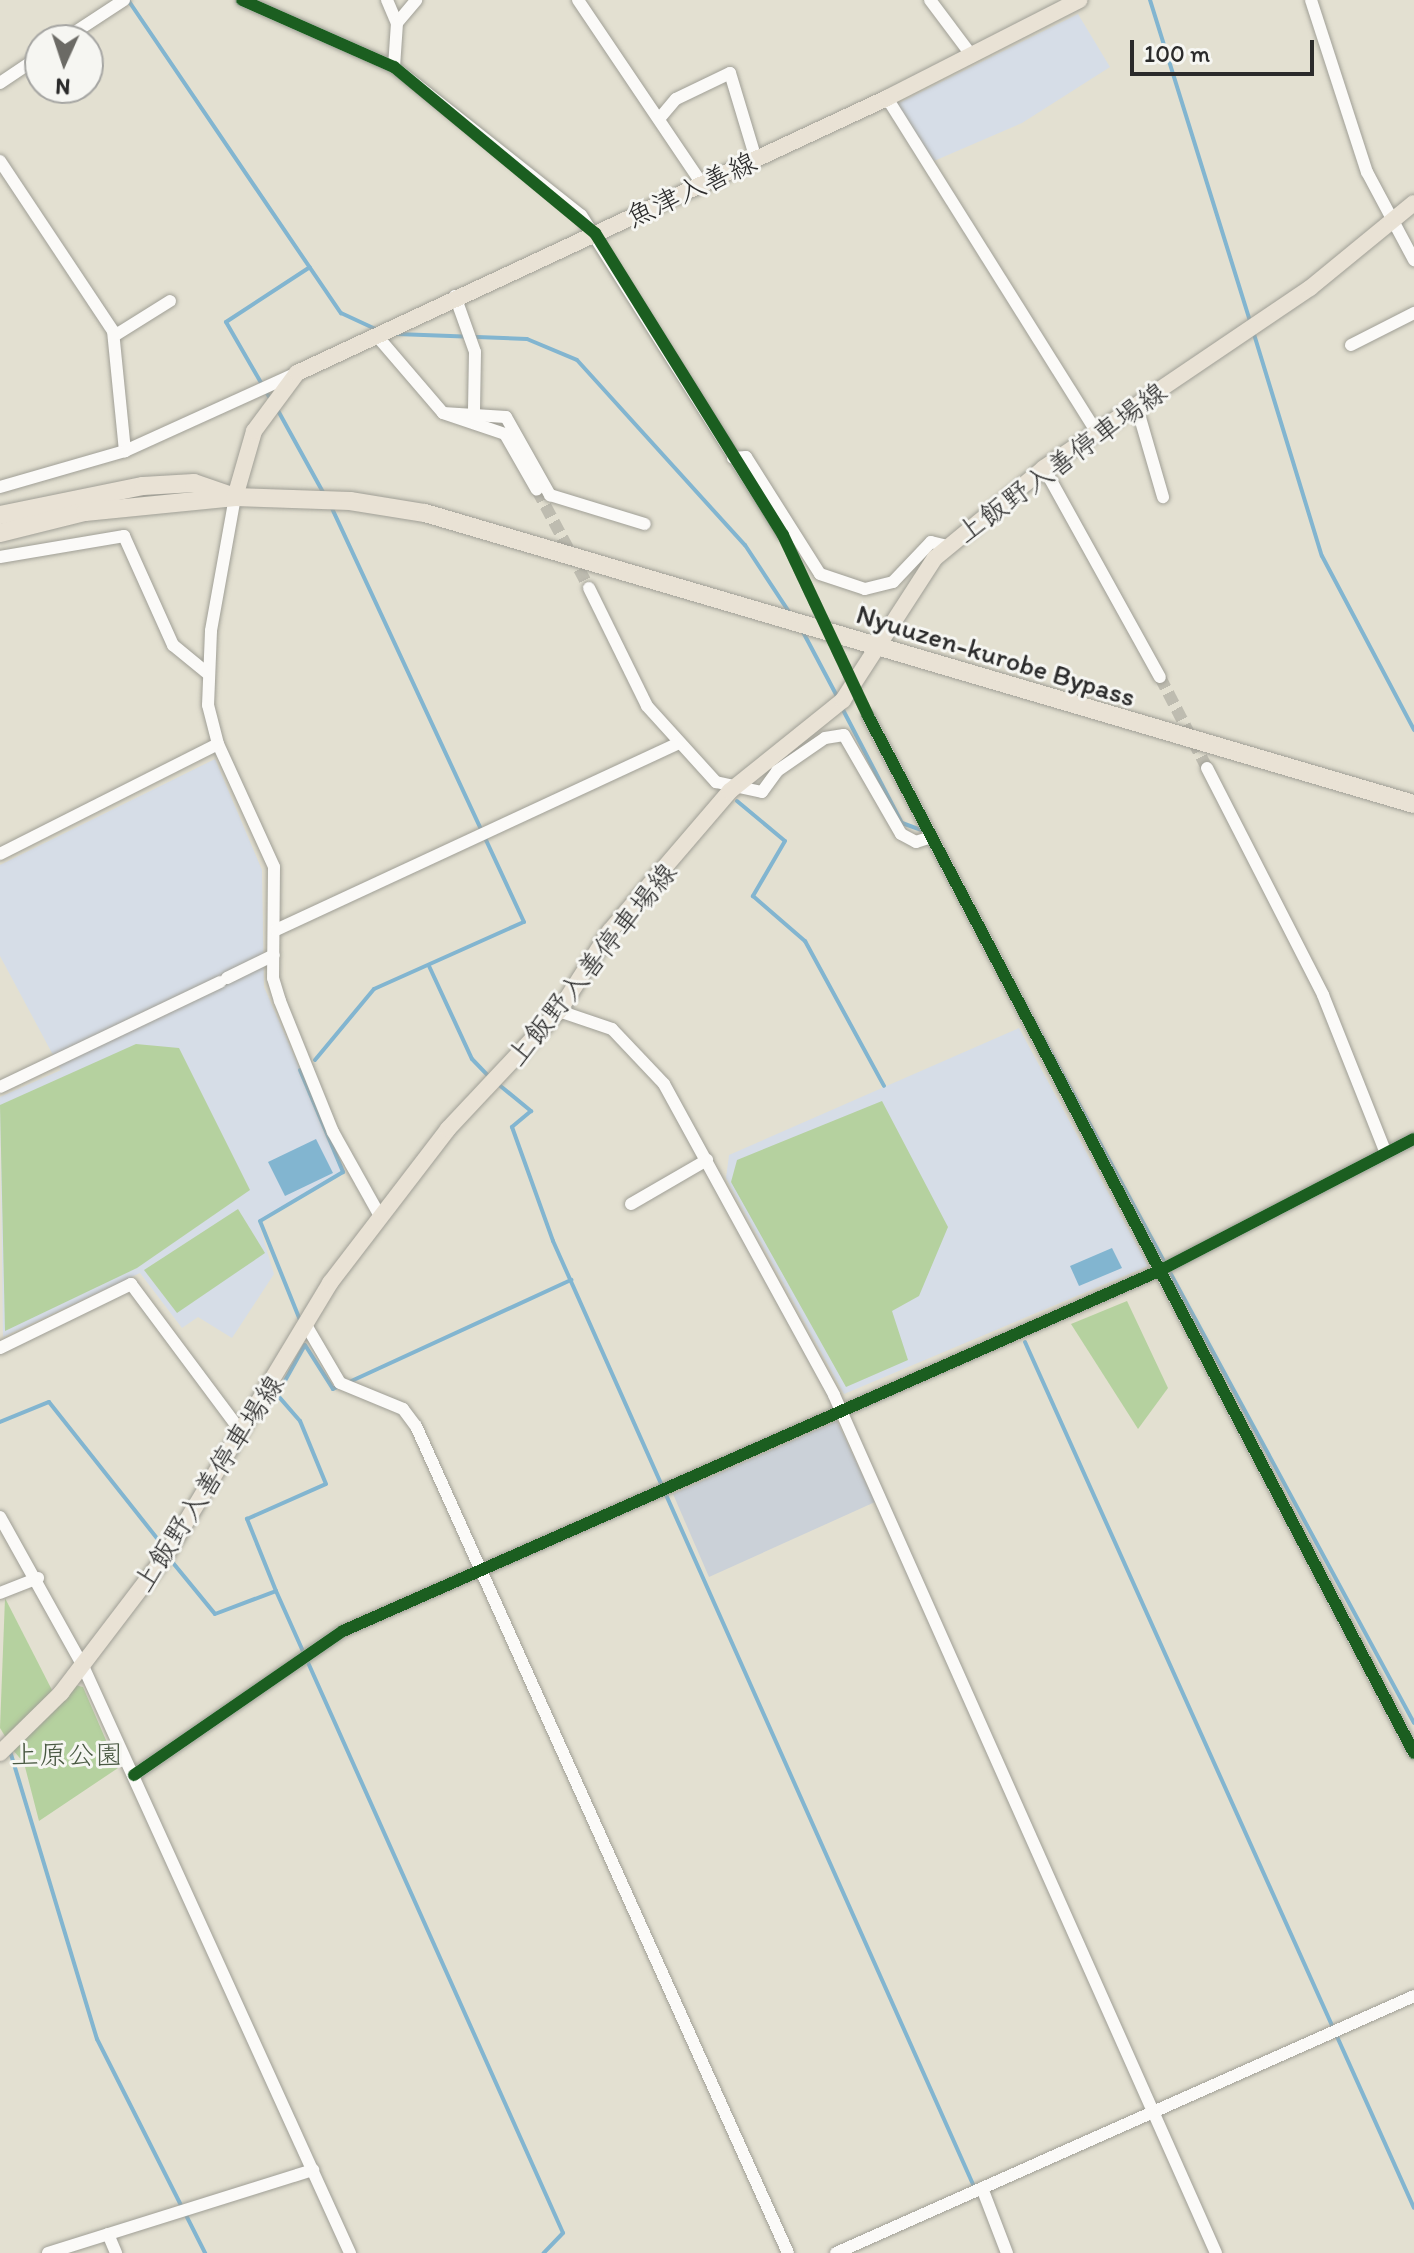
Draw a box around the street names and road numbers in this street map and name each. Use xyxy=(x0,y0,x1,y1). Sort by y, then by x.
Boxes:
street label: 魚津入善線 xyxy=(620,144,762,234)
street label: 上飯野入善停車場線 xyxy=(949,374,1173,550)
street label: Nyuuzen-kurobe Bypass xyxy=(852,597,1140,713)
street label: 上飯野入善停車場線 xyxy=(499,856,683,1072)
street label: 上飯野入善停車場線 xyxy=(125,1368,291,1598)

